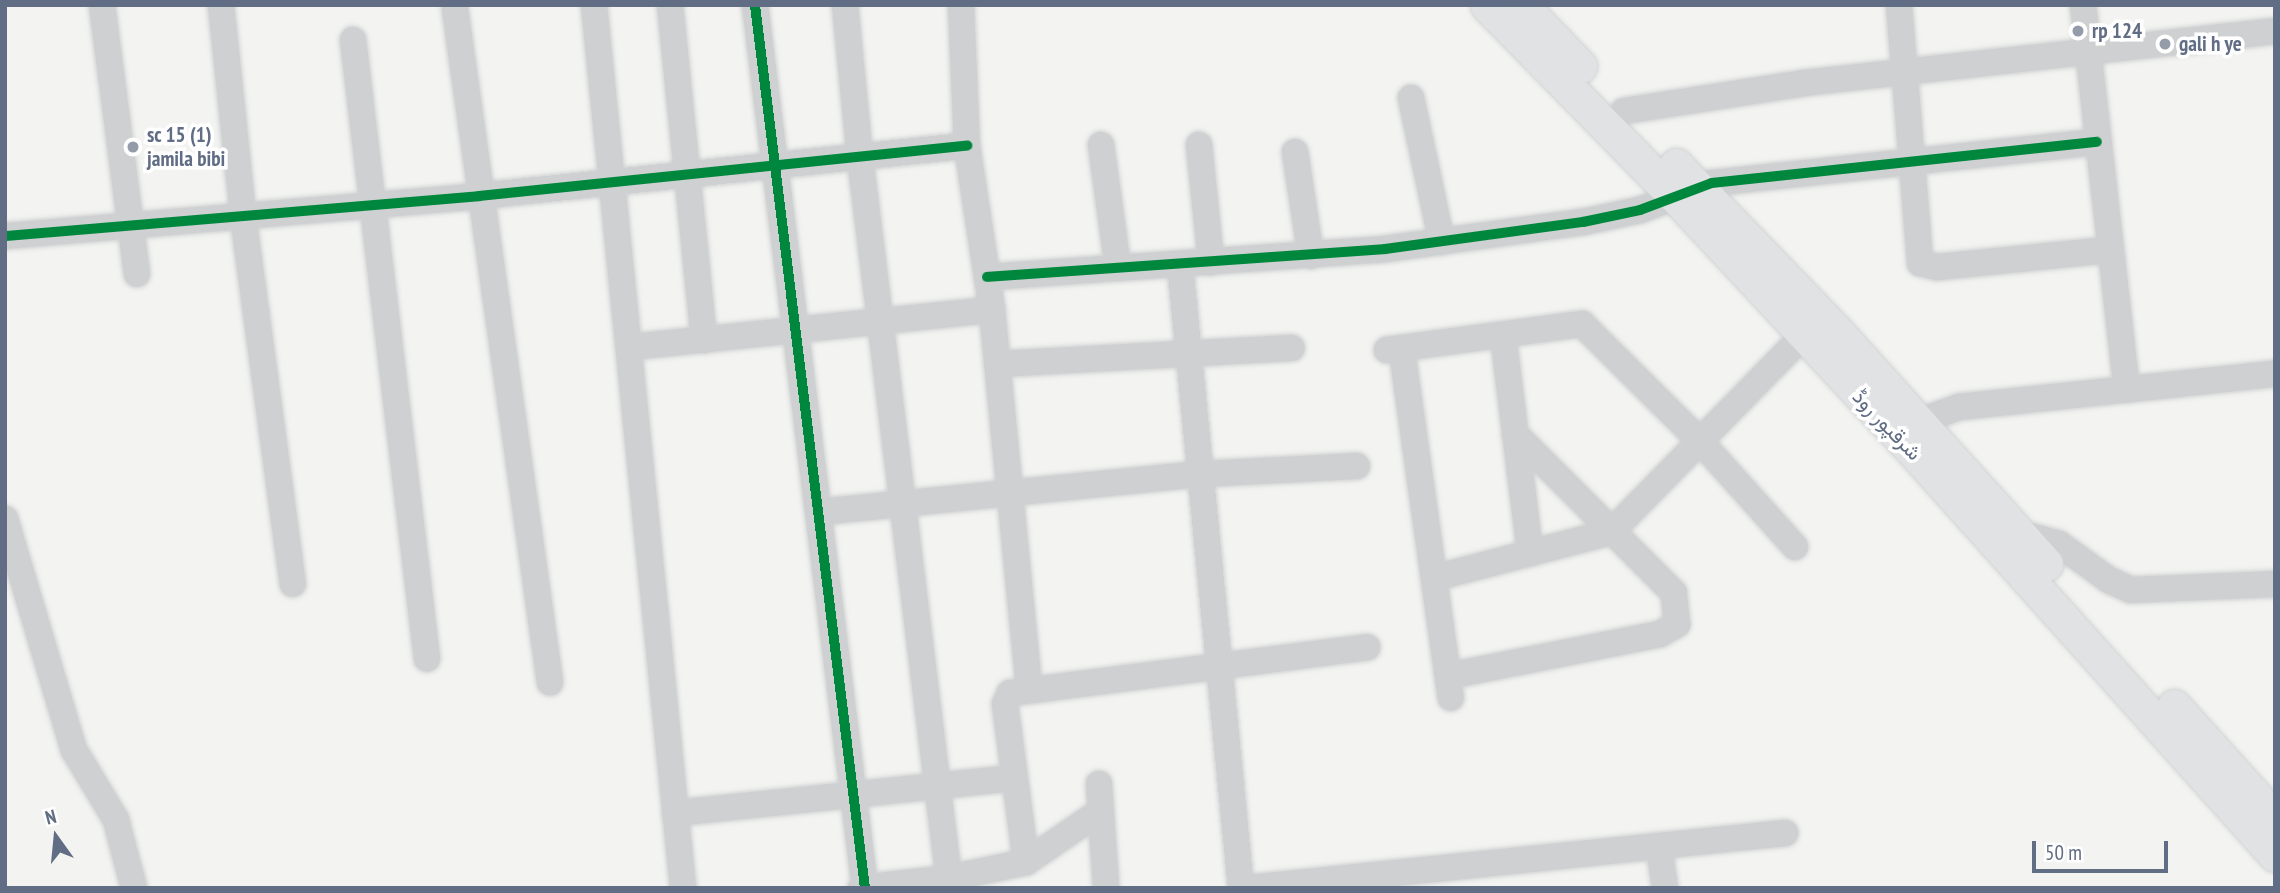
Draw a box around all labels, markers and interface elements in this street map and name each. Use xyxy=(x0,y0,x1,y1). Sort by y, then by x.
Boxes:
place label: rp 124 xyxy=(2092,18,2142,44)
marker: rp 124 xyxy=(2070,23,2086,39)
place label: gali h ye xyxy=(2179,31,2242,57)
marker: gali h ye xyxy=(2157,36,2173,52)
place label: sc 15 (1) jamila bibi xyxy=(147,122,225,172)
marker: sc 15 (1) jamila bibi xyxy=(125,139,141,155)
street label: شرقپور روڈ xyxy=(1847,384,1927,466)
north arrow xyxy=(21,802,91,872)
text: N xyxy=(42,804,59,830)
scale bar xyxy=(2035,826,2172,870)
text: 50 m xyxy=(2045,839,2082,866)

